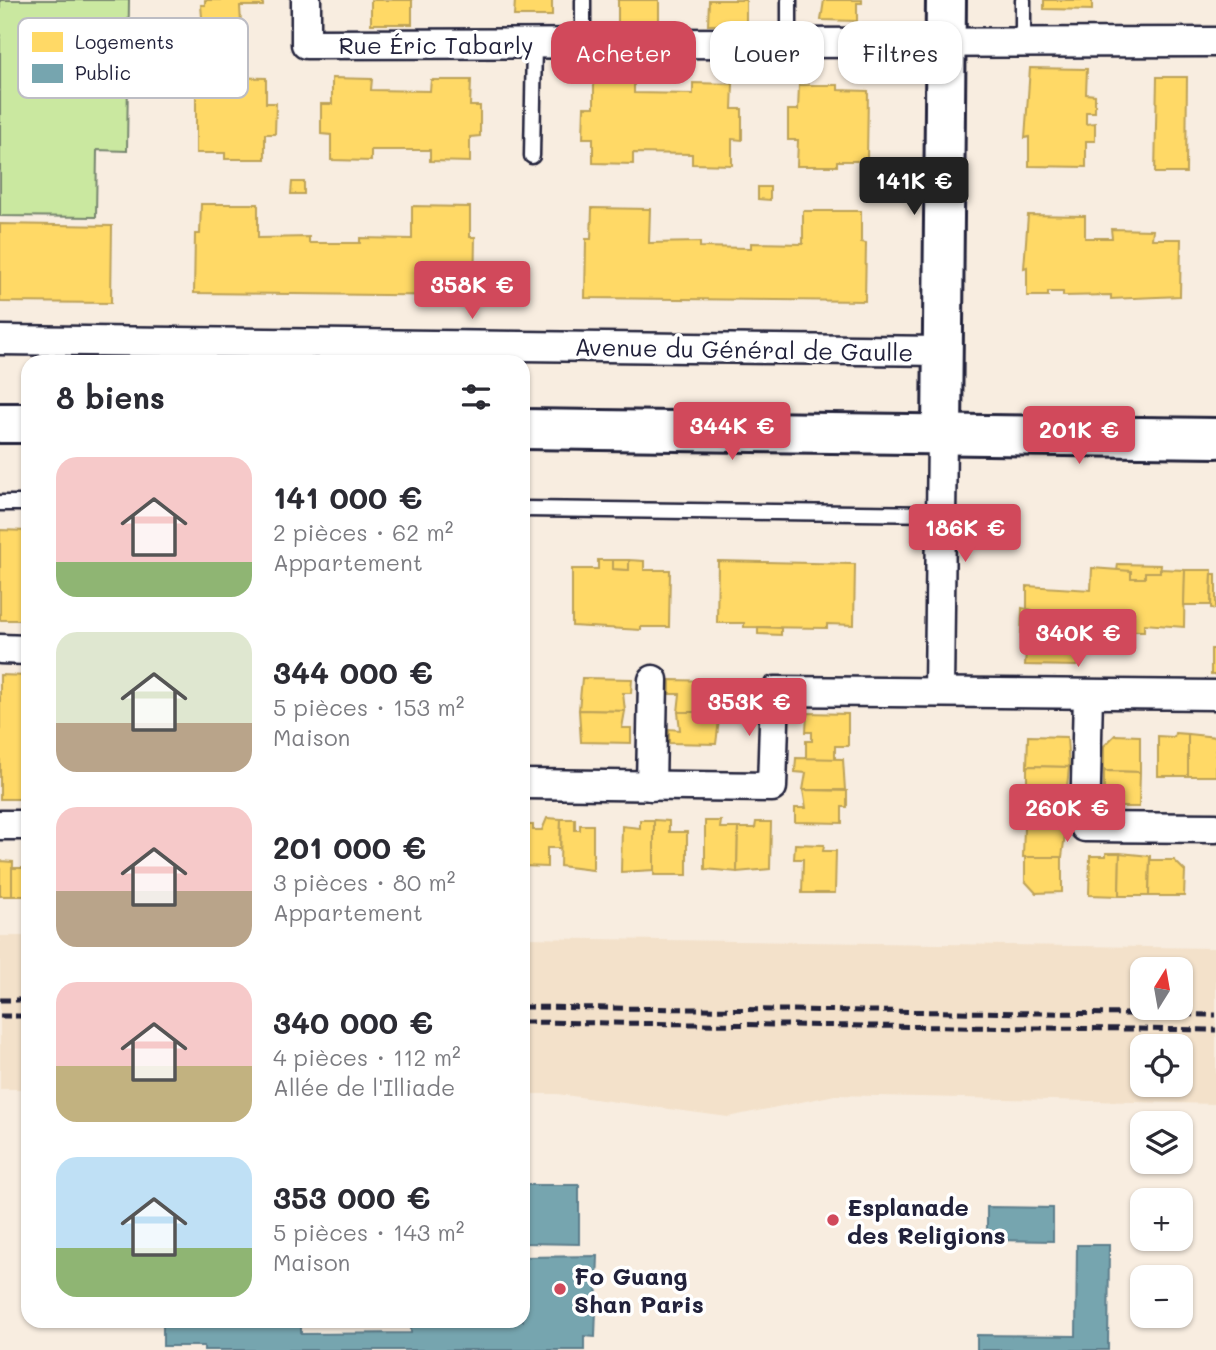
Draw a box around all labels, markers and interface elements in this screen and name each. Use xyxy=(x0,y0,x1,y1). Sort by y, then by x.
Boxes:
legend xyxy=(18,18,248,98)
chip: Acheter xyxy=(551,21,696,84)
chip: Louer xyxy=(710,21,824,84)
chip: Filtres xyxy=(838,21,962,84)
text: Logements xyxy=(75,29,174,54)
street label: Rue Éric Tabarly xyxy=(338,29,534,60)
text: Public xyxy=(75,60,131,85)
pin: 141K € xyxy=(857,158,971,217)
text: 141K € xyxy=(875,165,953,195)
pin: 358K € xyxy=(415,262,529,321)
text: 358K € xyxy=(430,269,514,299)
street label: Avenue du Général de Gaulle xyxy=(574,331,914,367)
text: 8 biens xyxy=(56,377,165,417)
icon: filters xyxy=(457,378,495,416)
pin: 344K € xyxy=(675,402,789,462)
pin: 201K € xyxy=(1022,406,1136,466)
text: 344K € xyxy=(689,410,775,440)
text: 201K € xyxy=(1039,414,1119,444)
text: 141 000 € xyxy=(273,477,422,517)
icon: home xyxy=(112,485,196,569)
pin: 186K € xyxy=(908,504,1022,564)
text: 186K € xyxy=(925,512,1005,542)
text: 2 pièces · 62 m² xyxy=(273,517,453,547)
text: Appartement xyxy=(273,547,423,577)
pin: 340K € xyxy=(1021,610,1135,669)
text: 340K € xyxy=(1035,617,1121,647)
text: 344 000 € xyxy=(273,652,433,692)
icon: home xyxy=(112,660,196,744)
pin: 353K € xyxy=(692,678,806,738)
text: 353K € xyxy=(707,686,791,716)
text: 5 pièces · 153 m² xyxy=(273,692,464,722)
text: Maison xyxy=(273,722,350,752)
pin: 260K € xyxy=(1010,784,1124,844)
text: 260K € xyxy=(1025,792,1109,822)
text: 201 000 € xyxy=(273,827,426,867)
icon: home xyxy=(112,835,196,919)
text: 3 pièces · 80 m² xyxy=(273,867,455,897)
text: Appartement xyxy=(273,897,423,927)
north arrow xyxy=(1130,957,1194,1020)
map controls xyxy=(1130,957,1193,1328)
text: 340 000 € xyxy=(273,1002,433,1042)
icon: home xyxy=(112,1010,196,1094)
button: locate xyxy=(1130,1034,1193,1097)
text: 4 pièces · 112 m² xyxy=(273,1042,461,1072)
text: Allée de l'Illiade xyxy=(273,1072,455,1102)
button: layers xyxy=(1130,1111,1193,1174)
text: 353 000 € xyxy=(273,1177,430,1217)
icon: home xyxy=(112,1185,196,1269)
button: + xyxy=(1130,1188,1193,1251)
place label: Esplanade des Religions xyxy=(847,1191,1006,1250)
marker: Esplanade des Religions xyxy=(825,1212,841,1228)
text: 5 pièces · 143 m² xyxy=(273,1217,465,1247)
text: Maison xyxy=(273,1247,350,1277)
place label: Fo Guang Shan Paris xyxy=(574,1260,704,1319)
button: − xyxy=(1130,1265,1193,1328)
marker: Fo Guang Shan Paris xyxy=(552,1281,568,1297)

